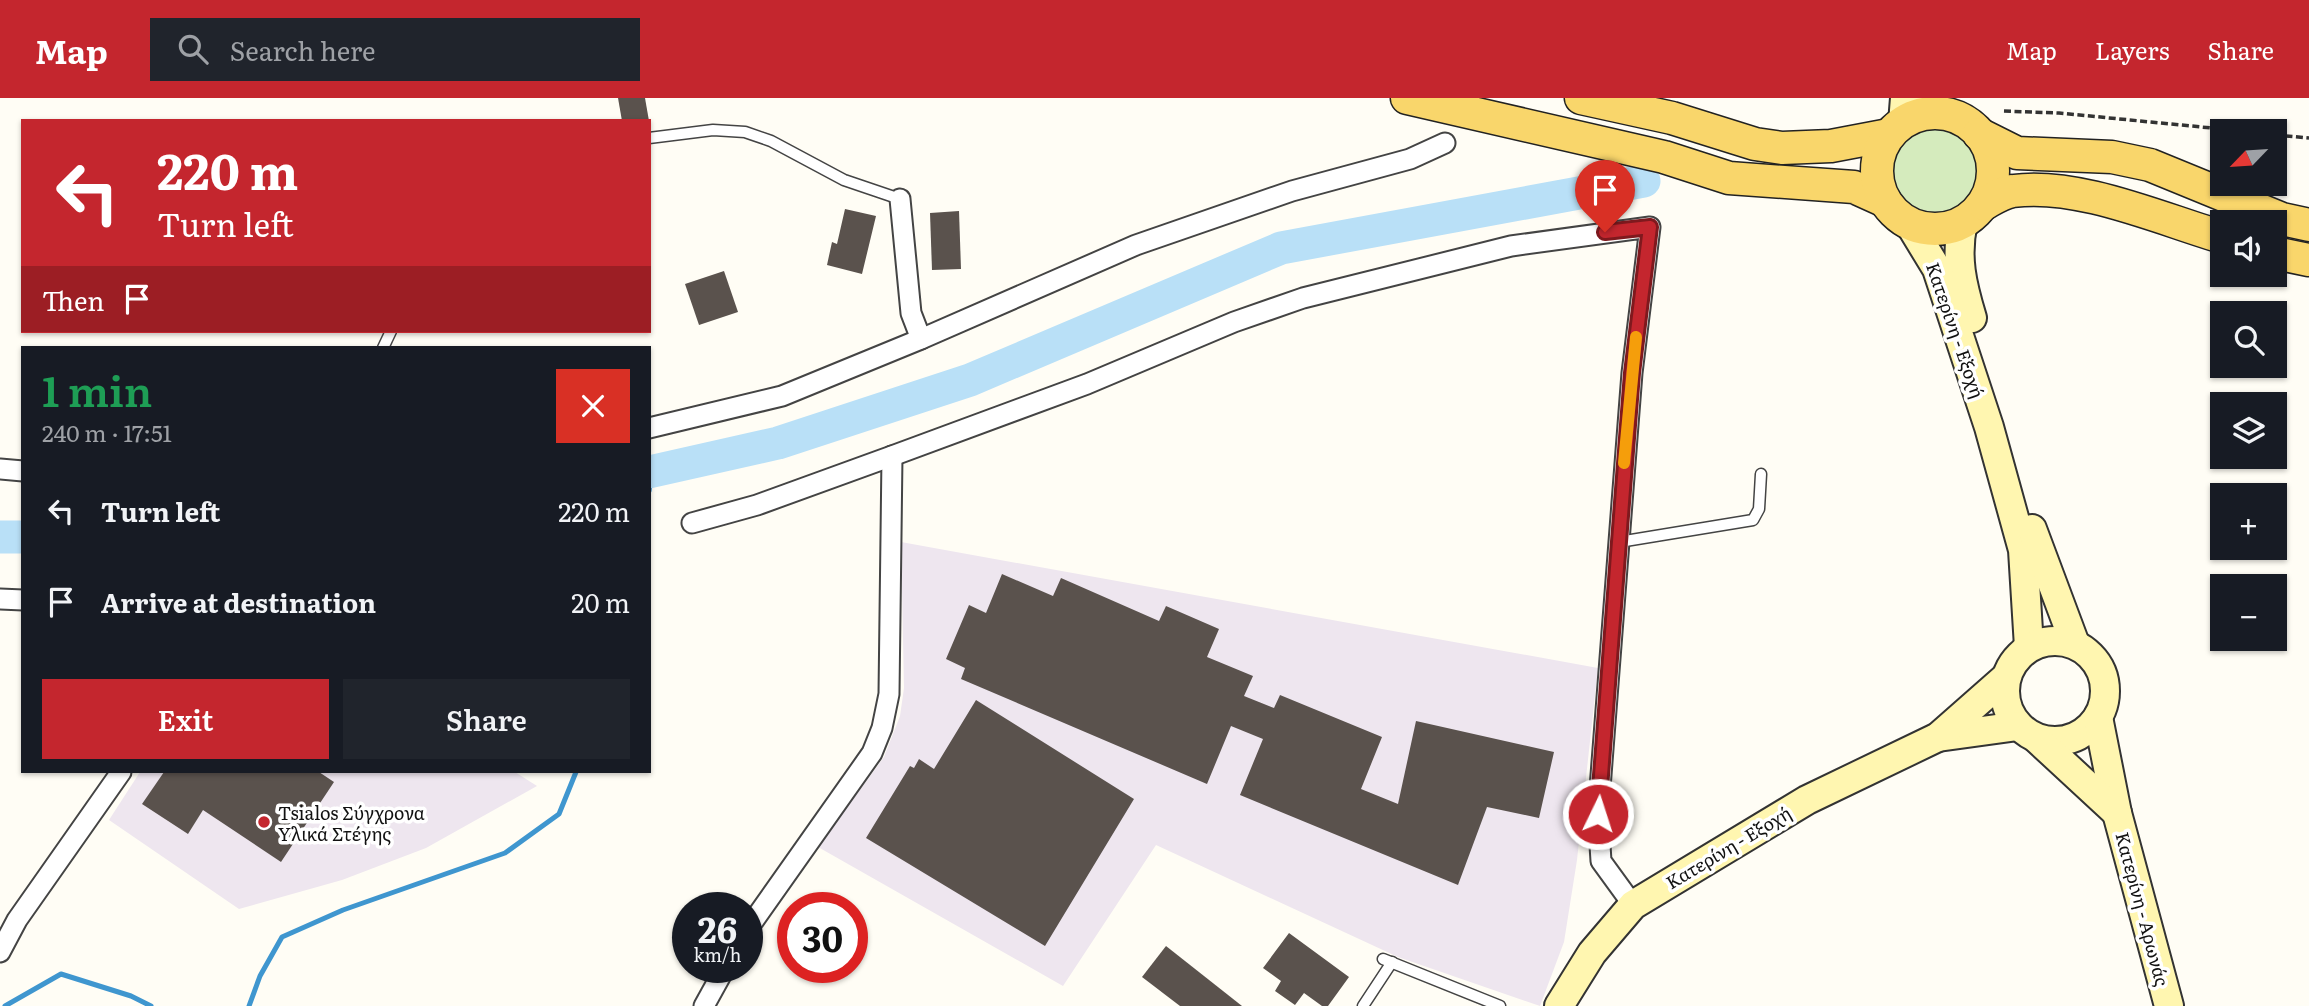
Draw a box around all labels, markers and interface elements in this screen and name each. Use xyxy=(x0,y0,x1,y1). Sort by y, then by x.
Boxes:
search box xyxy=(150,18,640,81)
text: Map xyxy=(35,25,108,74)
icon: search xyxy=(174,30,212,68)
text: Search here xyxy=(230,30,376,69)
text: Map xyxy=(2006,32,2057,67)
text: Layers xyxy=(2095,32,2169,67)
text: Share xyxy=(2207,32,2274,67)
north arrow xyxy=(2210,119,2287,196)
map controls xyxy=(2210,119,2287,651)
text: 220 m xyxy=(157,132,298,205)
icon: left xyxy=(42,147,133,238)
pin xyxy=(1575,160,1635,232)
icon: arrive xyxy=(1586,171,1624,209)
text: Turn left xyxy=(157,199,294,247)
button: sound xyxy=(2210,210,2287,287)
street label: Κατερίνη - Εξοχή xyxy=(1920,259,1992,401)
text: Then xyxy=(42,280,104,319)
icon: arrive xyxy=(118,280,156,318)
button: search xyxy=(2210,301,2287,378)
text: 1 min xyxy=(42,358,152,420)
button: close xyxy=(556,369,630,443)
button: layers xyxy=(2210,392,2287,469)
text: 240 m · 17:51 xyxy=(42,415,172,449)
button: + xyxy=(2210,483,2287,560)
text: Turn left xyxy=(101,491,220,530)
text: 220 m xyxy=(558,491,630,530)
icon: left xyxy=(42,492,80,530)
button: − xyxy=(2210,574,2287,651)
text: Arrive at destination xyxy=(101,582,376,621)
text: 20 m xyxy=(571,582,630,621)
icon: arrive xyxy=(42,583,80,621)
button: Exit xyxy=(42,679,329,759)
button: Share xyxy=(343,679,630,759)
position arrow xyxy=(1561,777,1635,851)
place label: Tsialos Σύγχρονα Υλικά Στέγης xyxy=(278,799,425,847)
street label: Κατερίνη - Εξοχή xyxy=(1660,799,1796,895)
marker: Tsialos Σύγχρονα Υλικά Στέγης xyxy=(256,814,272,830)
street label: Κατερίνη - Αρωνάς xyxy=(2109,829,2177,989)
speed limit sign: 30 xyxy=(777,892,868,983)
text: 26 xyxy=(698,902,737,954)
text: km/h xyxy=(694,941,741,968)

